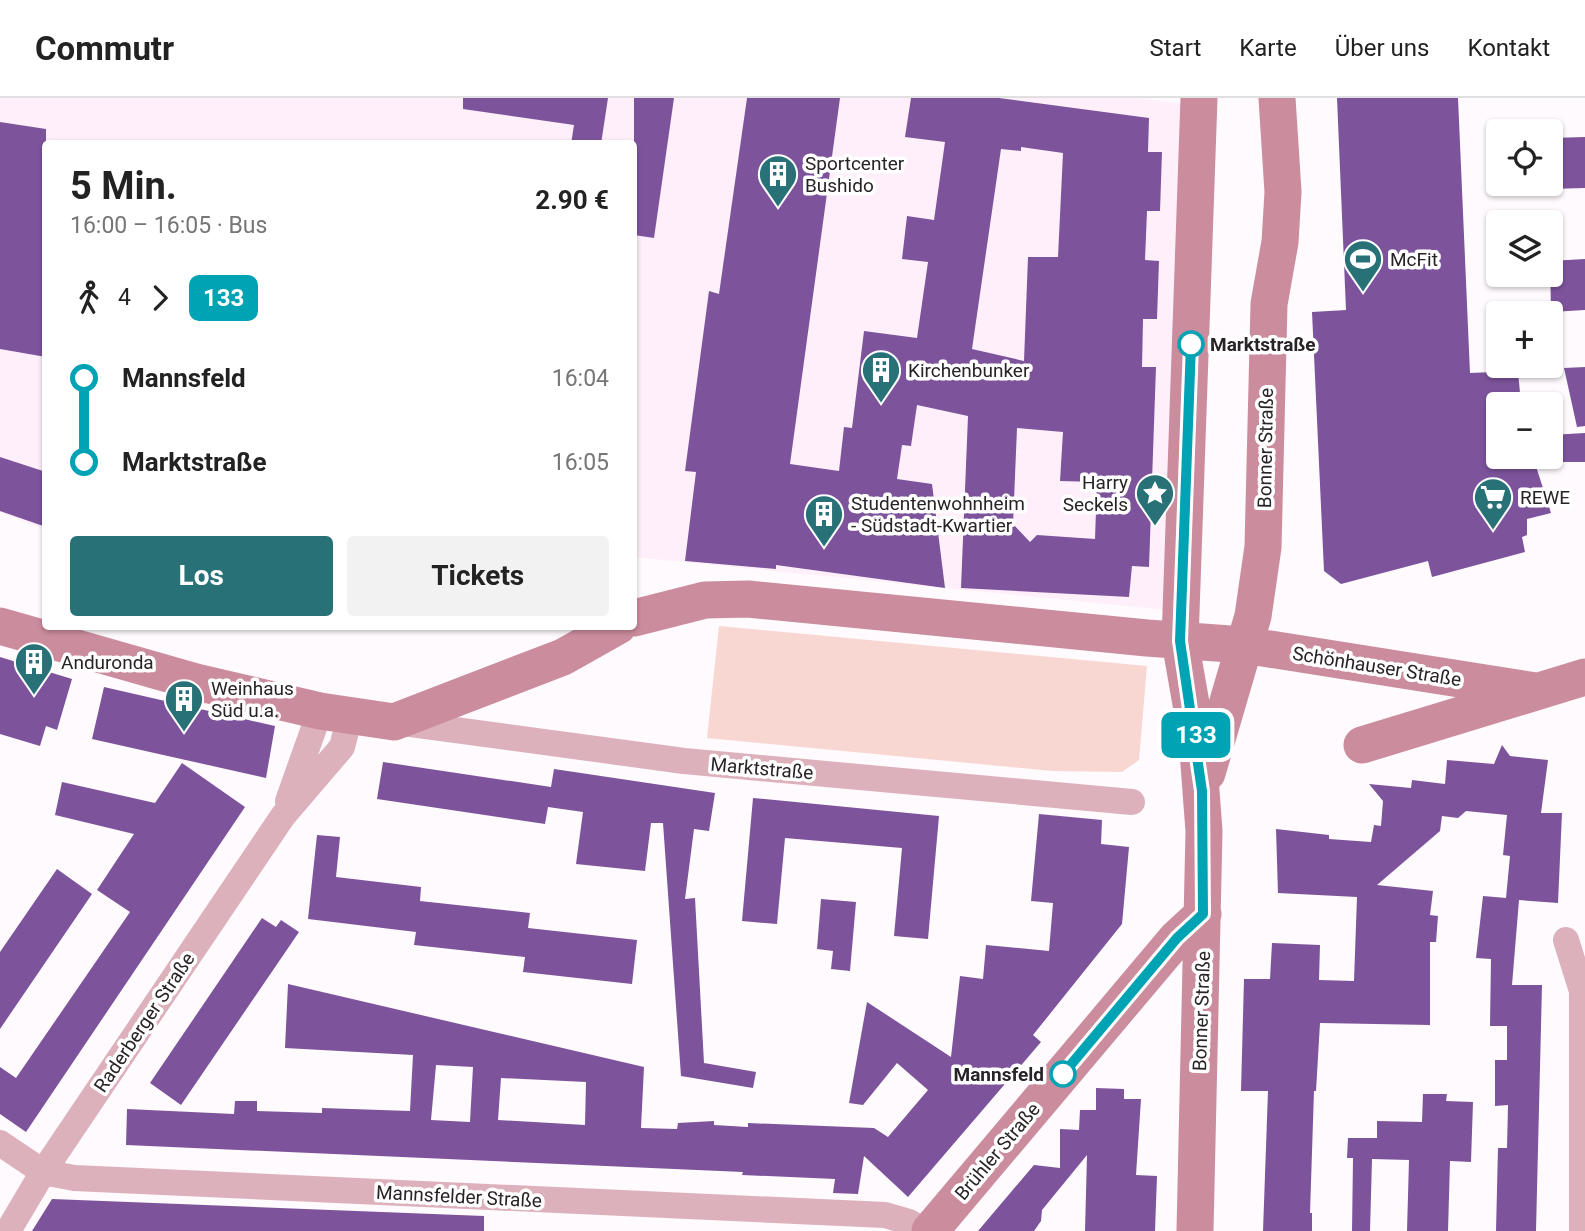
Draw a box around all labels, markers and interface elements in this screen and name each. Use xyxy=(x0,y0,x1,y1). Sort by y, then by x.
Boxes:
text: Commutr xyxy=(35,29,174,68)
text: Start xyxy=(1150,34,1201,62)
text: Karte xyxy=(1239,34,1297,62)
text: Über uns xyxy=(1335,34,1429,62)
text: Kontakt xyxy=(1467,34,1550,62)
map controls xyxy=(1486,119,1563,469)
button: locate xyxy=(1486,119,1563,196)
place label: Sportcenter Bushido xyxy=(805,152,905,197)
building icon: Sportcenter Bushido xyxy=(757,153,799,208)
text: 5 Min. xyxy=(70,164,177,208)
text: 2.90 € xyxy=(535,185,609,215)
button: layers xyxy=(1486,210,1563,287)
text: 16:00 – 16:05 · Bus xyxy=(70,212,267,239)
sports icon: McFit xyxy=(1342,238,1384,293)
place label: McFit xyxy=(1390,248,1438,271)
icon: walk xyxy=(70,279,108,317)
icon: forward xyxy=(141,279,179,317)
text: 4 xyxy=(118,284,131,311)
text: 133 xyxy=(203,284,244,312)
button: + xyxy=(1486,301,1563,378)
marker: Marktstraße xyxy=(1178,331,1204,357)
place label: Marktstraße xyxy=(1210,333,1316,356)
building icon: Kirchenbunker xyxy=(860,349,902,404)
place label: Kirchenbunker xyxy=(908,359,1030,382)
text: Mannsfeld xyxy=(122,363,246,393)
text: 16:04 xyxy=(552,365,609,392)
street label: Bonner Straße xyxy=(1253,388,1278,508)
button: − xyxy=(1486,392,1563,469)
text: Marktstraße xyxy=(122,447,267,477)
text: 16:05 xyxy=(552,449,609,476)
place label: Harry Seckels xyxy=(1063,471,1128,516)
place icon: Harry Seckels xyxy=(1134,472,1176,527)
supermarket icon: REWE xyxy=(1472,476,1514,531)
place label: REWE xyxy=(1520,486,1570,509)
place label: Studentenwohnheim - Südstadt-Kwartier xyxy=(851,492,1025,537)
building icon: Studentenwohnheim - Südstadt-Kwartier xyxy=(803,493,845,548)
button: Los xyxy=(70,536,333,616)
button: Tickets xyxy=(347,536,609,616)
building icon: Anduronda xyxy=(13,641,55,696)
street label: Schönhauser Straße xyxy=(1291,642,1463,691)
place label: Anduronda xyxy=(61,651,154,674)
place label: Weinhaus Süd u.a. xyxy=(211,677,294,722)
building icon: Weinhaus Süd u.a. xyxy=(163,678,205,733)
line badge: 133 xyxy=(1156,712,1236,758)
text: 133 xyxy=(1175,721,1217,749)
street label: Marktstraße xyxy=(710,753,814,784)
street label: Raderberger Straße xyxy=(89,948,200,1096)
street label: Bonner Straße xyxy=(1188,951,1215,1071)
marker: Mannsfeld xyxy=(1050,1061,1076,1087)
place label: Mannsfeld xyxy=(954,1063,1044,1086)
street label: Brühler Straße xyxy=(950,1098,1045,1205)
street label: Mannsfelder Straße xyxy=(375,1181,542,1212)

